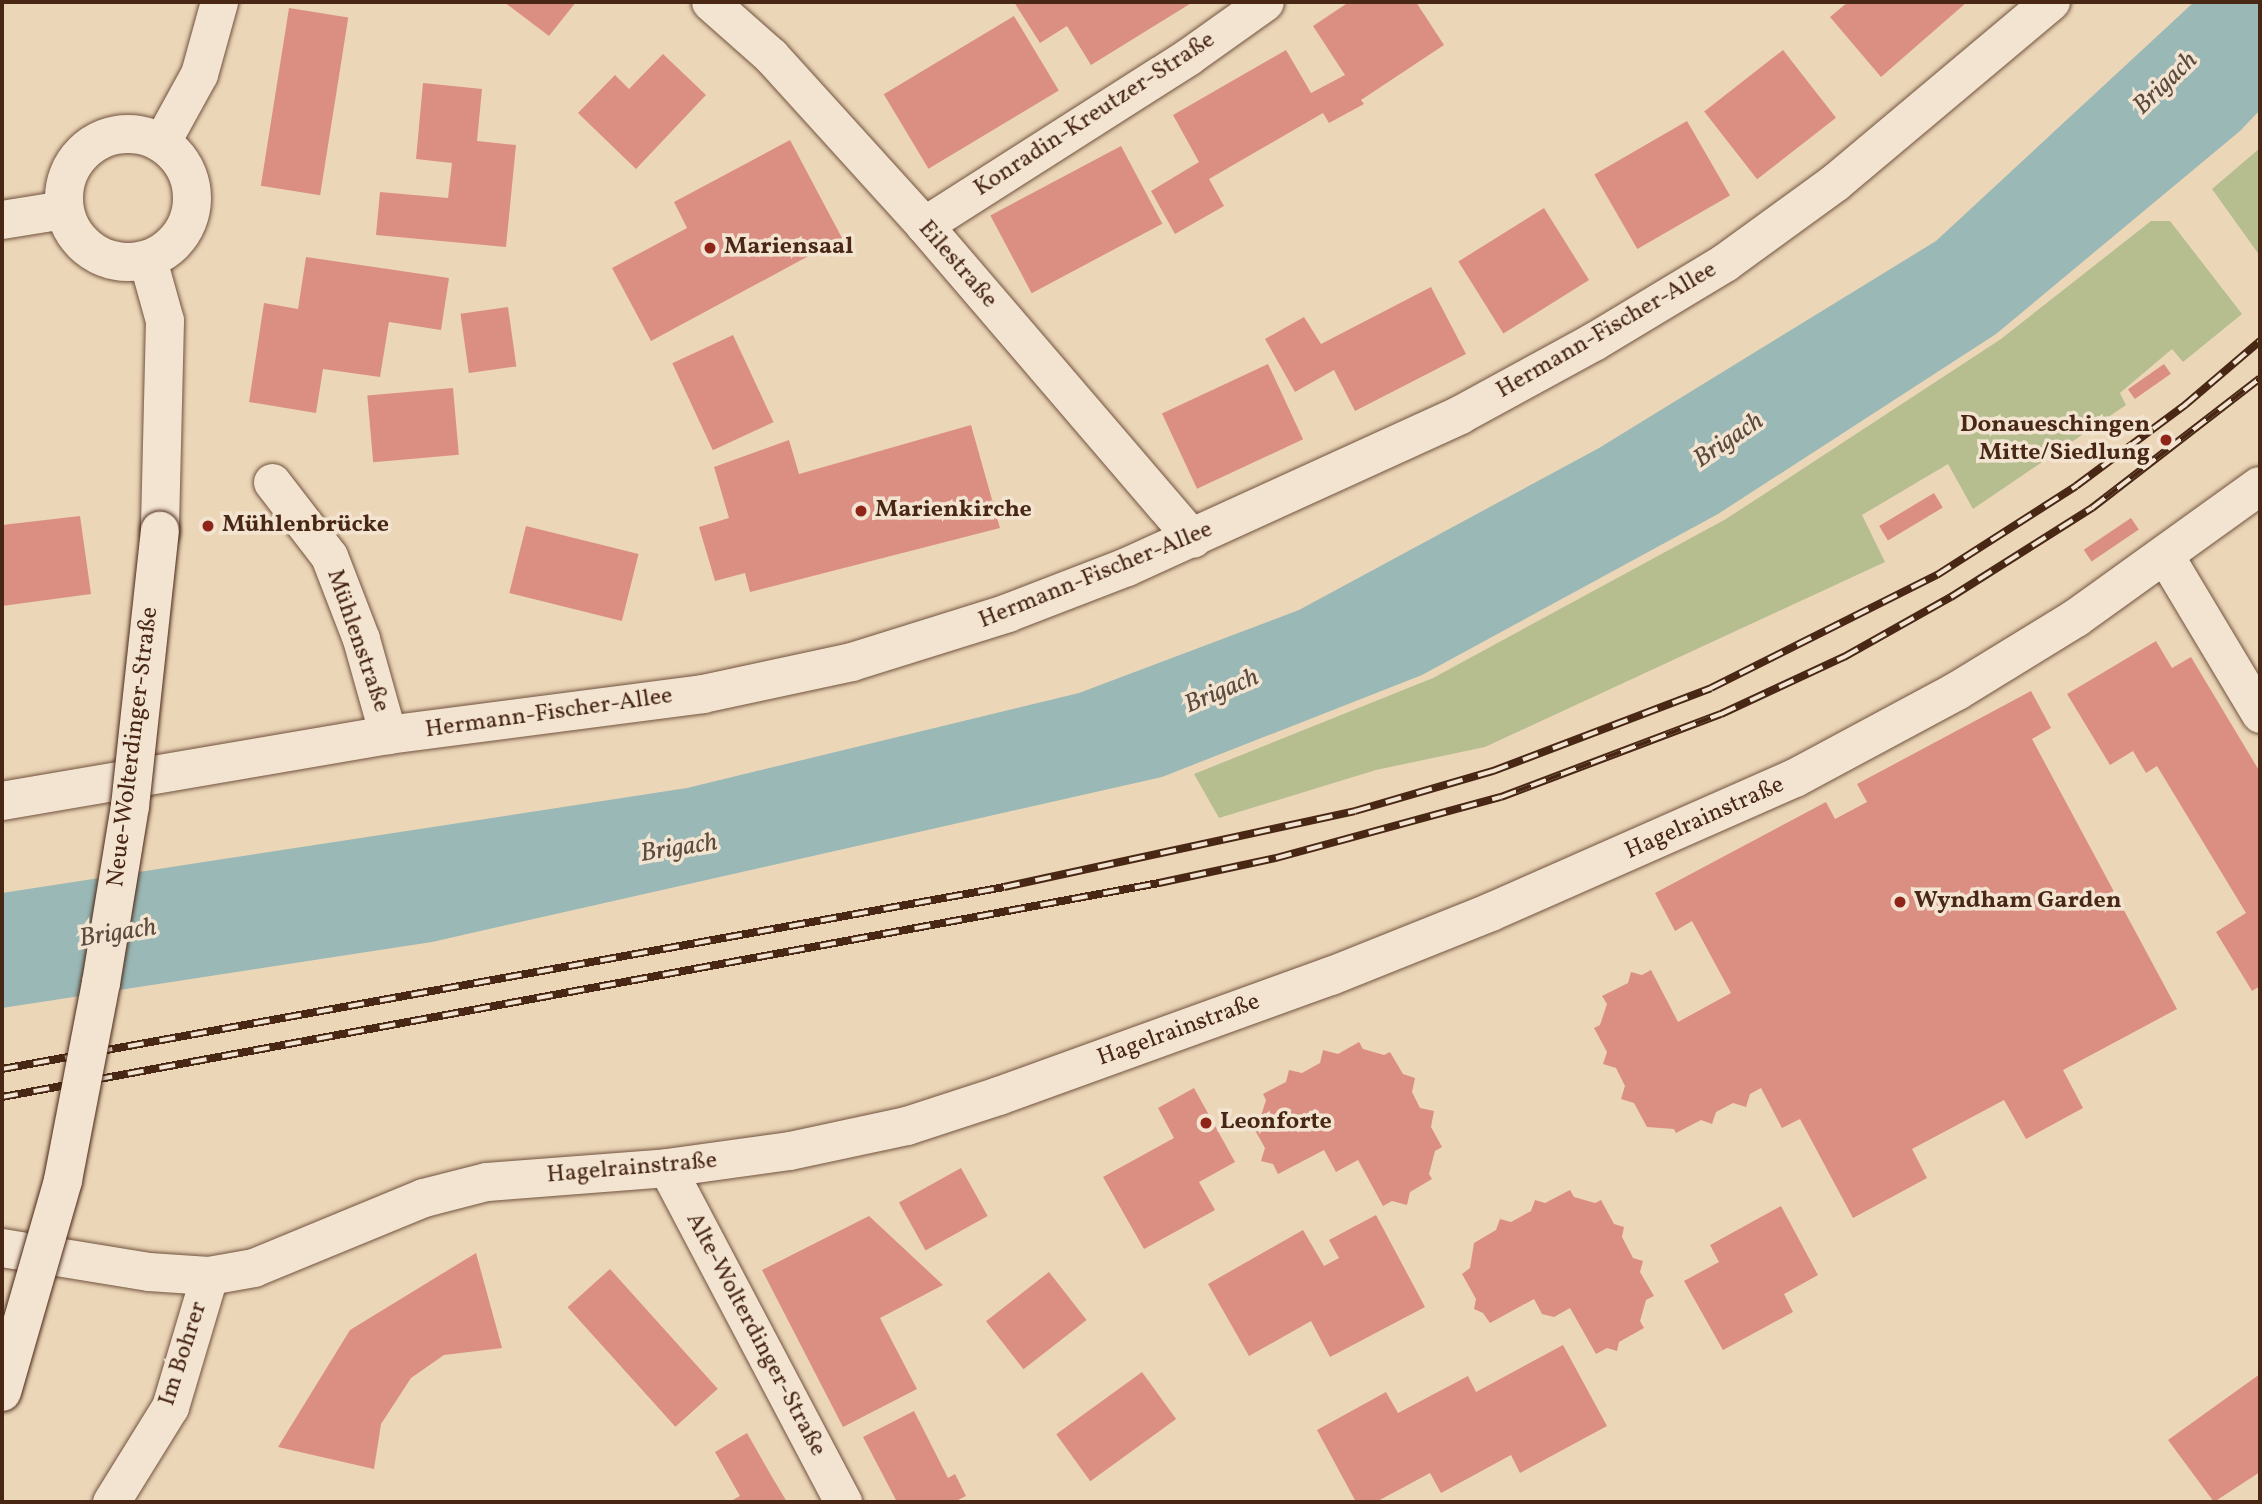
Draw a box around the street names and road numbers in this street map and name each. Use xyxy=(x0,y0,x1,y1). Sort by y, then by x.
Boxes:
street label: Konradin-Kreutzer-Straße xyxy=(969,26,1221,204)
street label: Eilestraße xyxy=(911,215,1003,315)
street label: Hermann-Fischer-Allee xyxy=(1492,256,1722,406)
street label: Hermann-Fischer-Allee xyxy=(975,516,1217,636)
street label: Mühlenstraße xyxy=(319,566,395,716)
street label: Neue-Wolterdinger-Straße xyxy=(103,605,165,889)
street label: Hermann-Fischer-Allee xyxy=(424,682,674,746)
street label: Hagelrainstraße xyxy=(1621,771,1789,867)
street label: Hagelrainstraße xyxy=(1094,988,1264,1074)
street label: Hagelrainstraße xyxy=(546,1147,718,1191)
street label: Alte-Wolterdinger-Straße xyxy=(679,1208,831,1462)
street label: Im Bohrer xyxy=(154,1298,214,1410)

